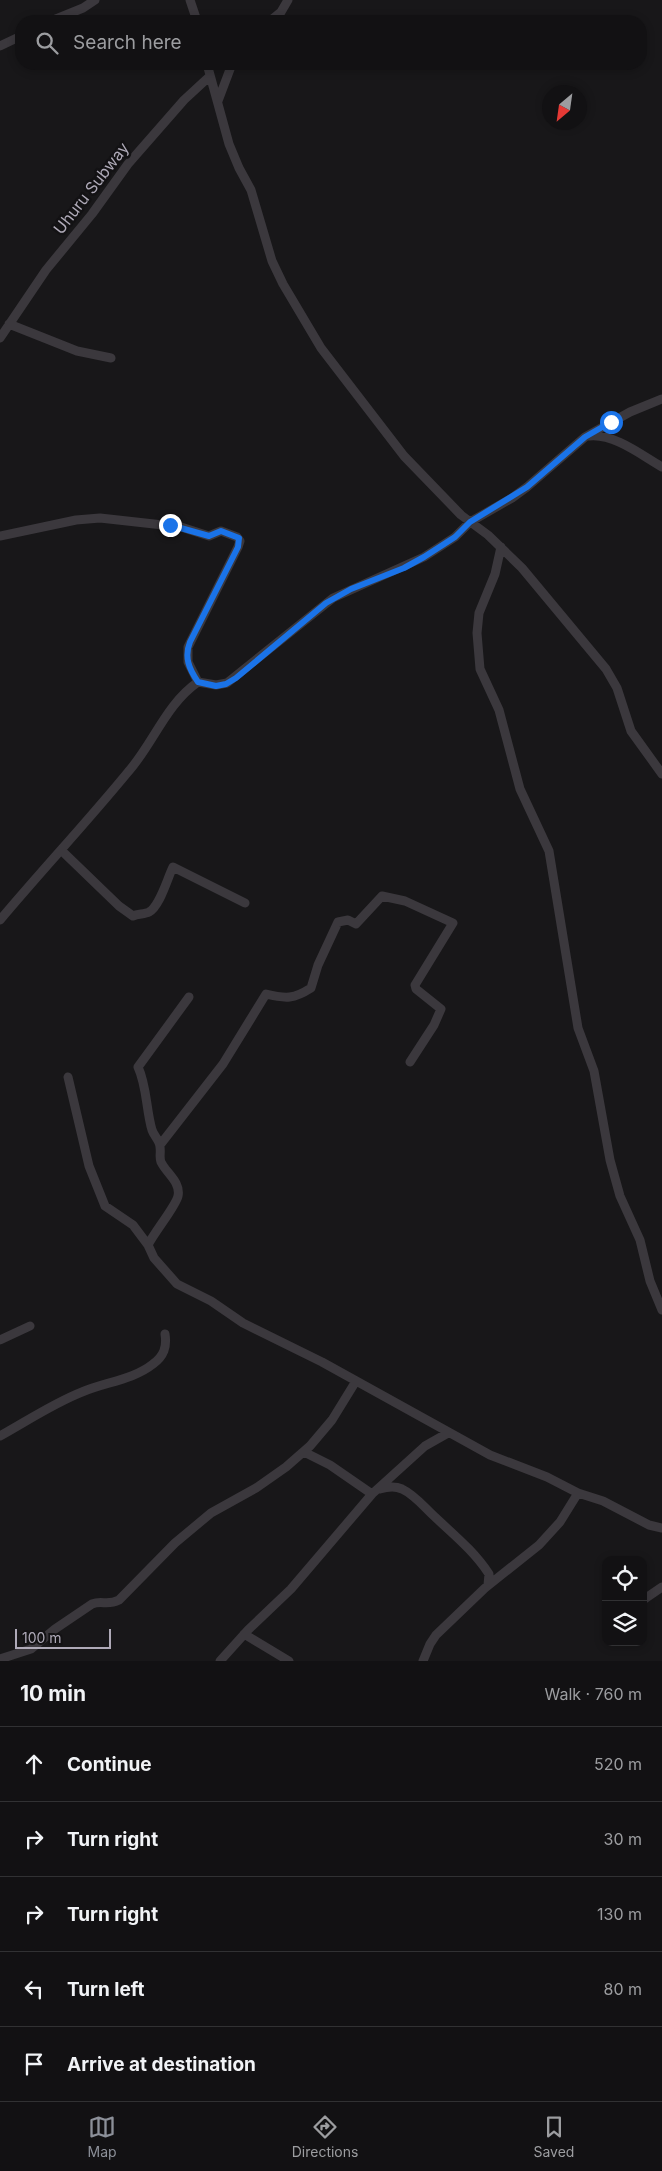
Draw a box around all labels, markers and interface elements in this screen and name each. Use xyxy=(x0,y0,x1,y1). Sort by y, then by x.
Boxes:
search box xyxy=(15,15,647,70)
icon: search xyxy=(33,29,61,57)
text: Search here xyxy=(73,31,182,54)
north arrow xyxy=(542,85,587,130)
street label: Uhuru Subway xyxy=(49,138,133,238)
route start xyxy=(600,411,623,434)
route end xyxy=(159,514,182,537)
map controls xyxy=(602,1556,647,1646)
button: locate xyxy=(602,1556,647,1601)
button: layers xyxy=(602,1601,647,1646)
scale bar xyxy=(15,1626,111,1649)
text: 100 m xyxy=(22,1629,62,1646)
text: 10 min xyxy=(20,1681,86,1706)
text: Walk · 760 m xyxy=(544,1684,642,1704)
icon: ahead xyxy=(20,1750,48,1778)
text: Continue xyxy=(67,1753,152,1776)
text: 520 m xyxy=(594,1754,642,1774)
icon: right xyxy=(20,1825,48,1853)
text: Turn right xyxy=(67,1828,158,1851)
text: 30 m xyxy=(604,1829,642,1849)
icon: right xyxy=(20,1900,48,1928)
text: Turn right xyxy=(67,1903,158,1926)
text: 130 m xyxy=(597,1904,642,1924)
icon: left xyxy=(20,1975,48,2003)
text: Turn left xyxy=(67,1978,145,2001)
text: 80 m xyxy=(603,1979,642,1999)
icon: arrive xyxy=(20,2050,48,2078)
text: Arrive at destination xyxy=(67,2053,256,2076)
tab: Map xyxy=(88,2113,117,2160)
tab: Directions xyxy=(292,2113,358,2160)
tab: Saved xyxy=(533,2113,574,2160)

